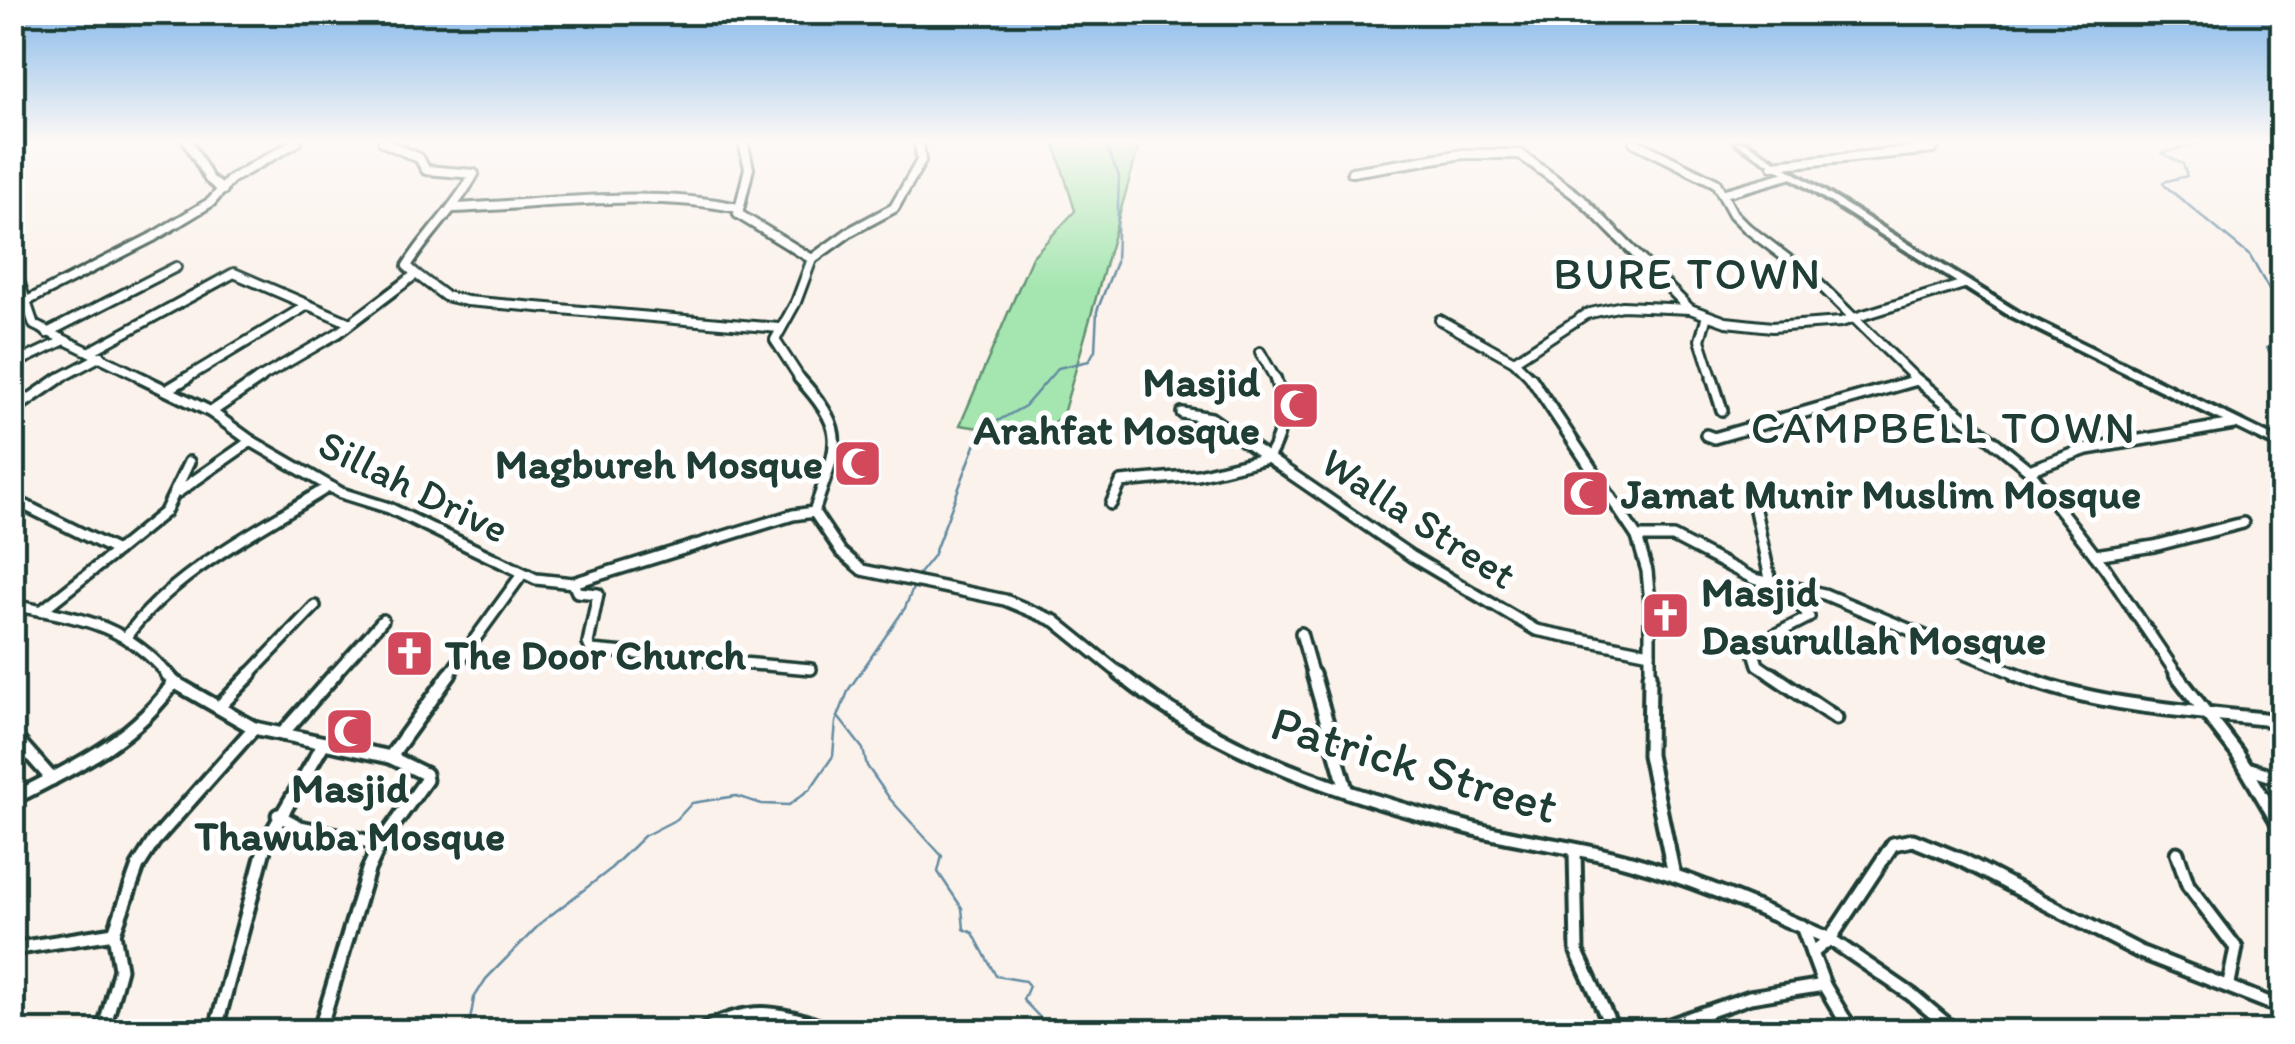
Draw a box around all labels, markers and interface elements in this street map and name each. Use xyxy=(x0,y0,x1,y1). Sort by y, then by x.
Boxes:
district label: BURE TOWN xyxy=(1553,246,1823,300)
place label: Masjid Arahfat Mosque xyxy=(974,356,1260,455)
mosque icon: Masjid Arahfat Mosque xyxy=(1269,379,1321,431)
district label: CAMPBELL TOWN xyxy=(1751,400,2137,454)
street label: Sillah Drive xyxy=(311,418,517,554)
street label: Walla Street xyxy=(1312,436,1526,600)
mosque icon: Magbureh Mosque xyxy=(832,437,884,489)
place label: Magbureh Mosque xyxy=(495,438,823,489)
mosque icon: Jamat Munir Muslim Mosque xyxy=(1560,467,1612,519)
place label: Jamat Munir Muslim Mosque xyxy=(1620,468,2141,519)
place label: Masjid Dasurullah Mosque xyxy=(1701,566,2046,665)
church icon: Masjid Dasurullah Mosque xyxy=(1640,589,1692,641)
church icon: The Door Church xyxy=(384,628,436,680)
place label: The Door Church xyxy=(444,629,747,680)
street label: Patrick Street xyxy=(1264,691,1566,837)
mosque icon: Masjid Thawuba Mosque xyxy=(324,705,376,757)
place label: Masjid Thawuba Mosque xyxy=(194,762,505,861)

